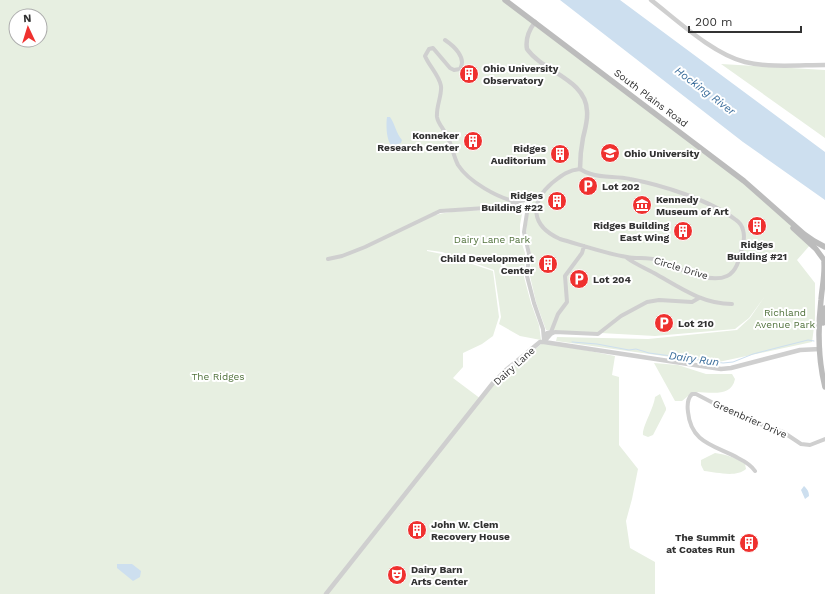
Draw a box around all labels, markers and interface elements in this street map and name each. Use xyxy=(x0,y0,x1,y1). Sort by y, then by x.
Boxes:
north arrow xyxy=(8,8,48,48)
scale bar xyxy=(689,8,801,34)
text: N xyxy=(23,12,32,25)
text: 200 m xyxy=(695,15,732,29)
building icon: Ohio University Observatory xyxy=(458,63,480,85)
place label: Ohio University Observatory xyxy=(483,63,559,86)
water label: Hocking River xyxy=(672,64,738,118)
street label: South Plains Road xyxy=(612,67,690,129)
place label: Konneker Research Center xyxy=(377,130,460,153)
building icon: Konneker Research Center xyxy=(462,130,484,152)
school or university icon: Ohio University xyxy=(599,142,621,164)
place label: Ridges Auditorium xyxy=(491,143,547,166)
building icon: Ridges Auditorium xyxy=(549,143,571,165)
place label: Ohio University xyxy=(624,148,700,159)
parking icon: Lot 202 xyxy=(577,175,599,197)
place label: Lot 202 xyxy=(602,181,640,192)
place label: Ridges Building #22 xyxy=(481,190,544,213)
building icon: Ridges Building #22 xyxy=(546,190,568,212)
museum icon: Kennedy Museum of Art xyxy=(631,194,653,216)
place label: Kennedy Museum of Art xyxy=(656,194,729,217)
building icon: Ridges Building #21 xyxy=(746,215,768,237)
place label: Ridges Building East Wing xyxy=(593,220,669,243)
building icon: Ridges Building East Wing xyxy=(672,220,694,242)
park label: Dairy Lane Park xyxy=(454,234,531,245)
place label: Ridges Building #21 xyxy=(727,239,787,262)
place label: Child Development Center xyxy=(440,253,535,276)
building icon: Child Development Center xyxy=(537,253,559,275)
street label: Circle Drive xyxy=(653,255,710,282)
parking icon: Lot 204 xyxy=(568,268,590,290)
place label: Lot 204 xyxy=(593,274,632,285)
park label: Richland Avenue Park xyxy=(755,307,815,330)
parking icon: Lot 210 xyxy=(653,312,675,334)
place label: Lot 210 xyxy=(678,318,714,329)
street label: Dairy Lane xyxy=(491,345,537,387)
water label: Dairy Run xyxy=(668,349,720,369)
park label: The Ridges xyxy=(191,371,245,382)
street label: Greenbrier Drive xyxy=(711,398,789,440)
building icon: John W. Clem Recovery House xyxy=(406,519,428,541)
place label: John W. Clem Recovery House xyxy=(431,519,510,542)
place label: The Summit at Coates Run xyxy=(666,532,736,555)
building icon: The Summit at Coates Run xyxy=(738,532,760,554)
theatre icon: Dairy Barn Arts Center xyxy=(386,564,408,586)
place label: Dairy Barn Arts Center xyxy=(411,564,468,587)

